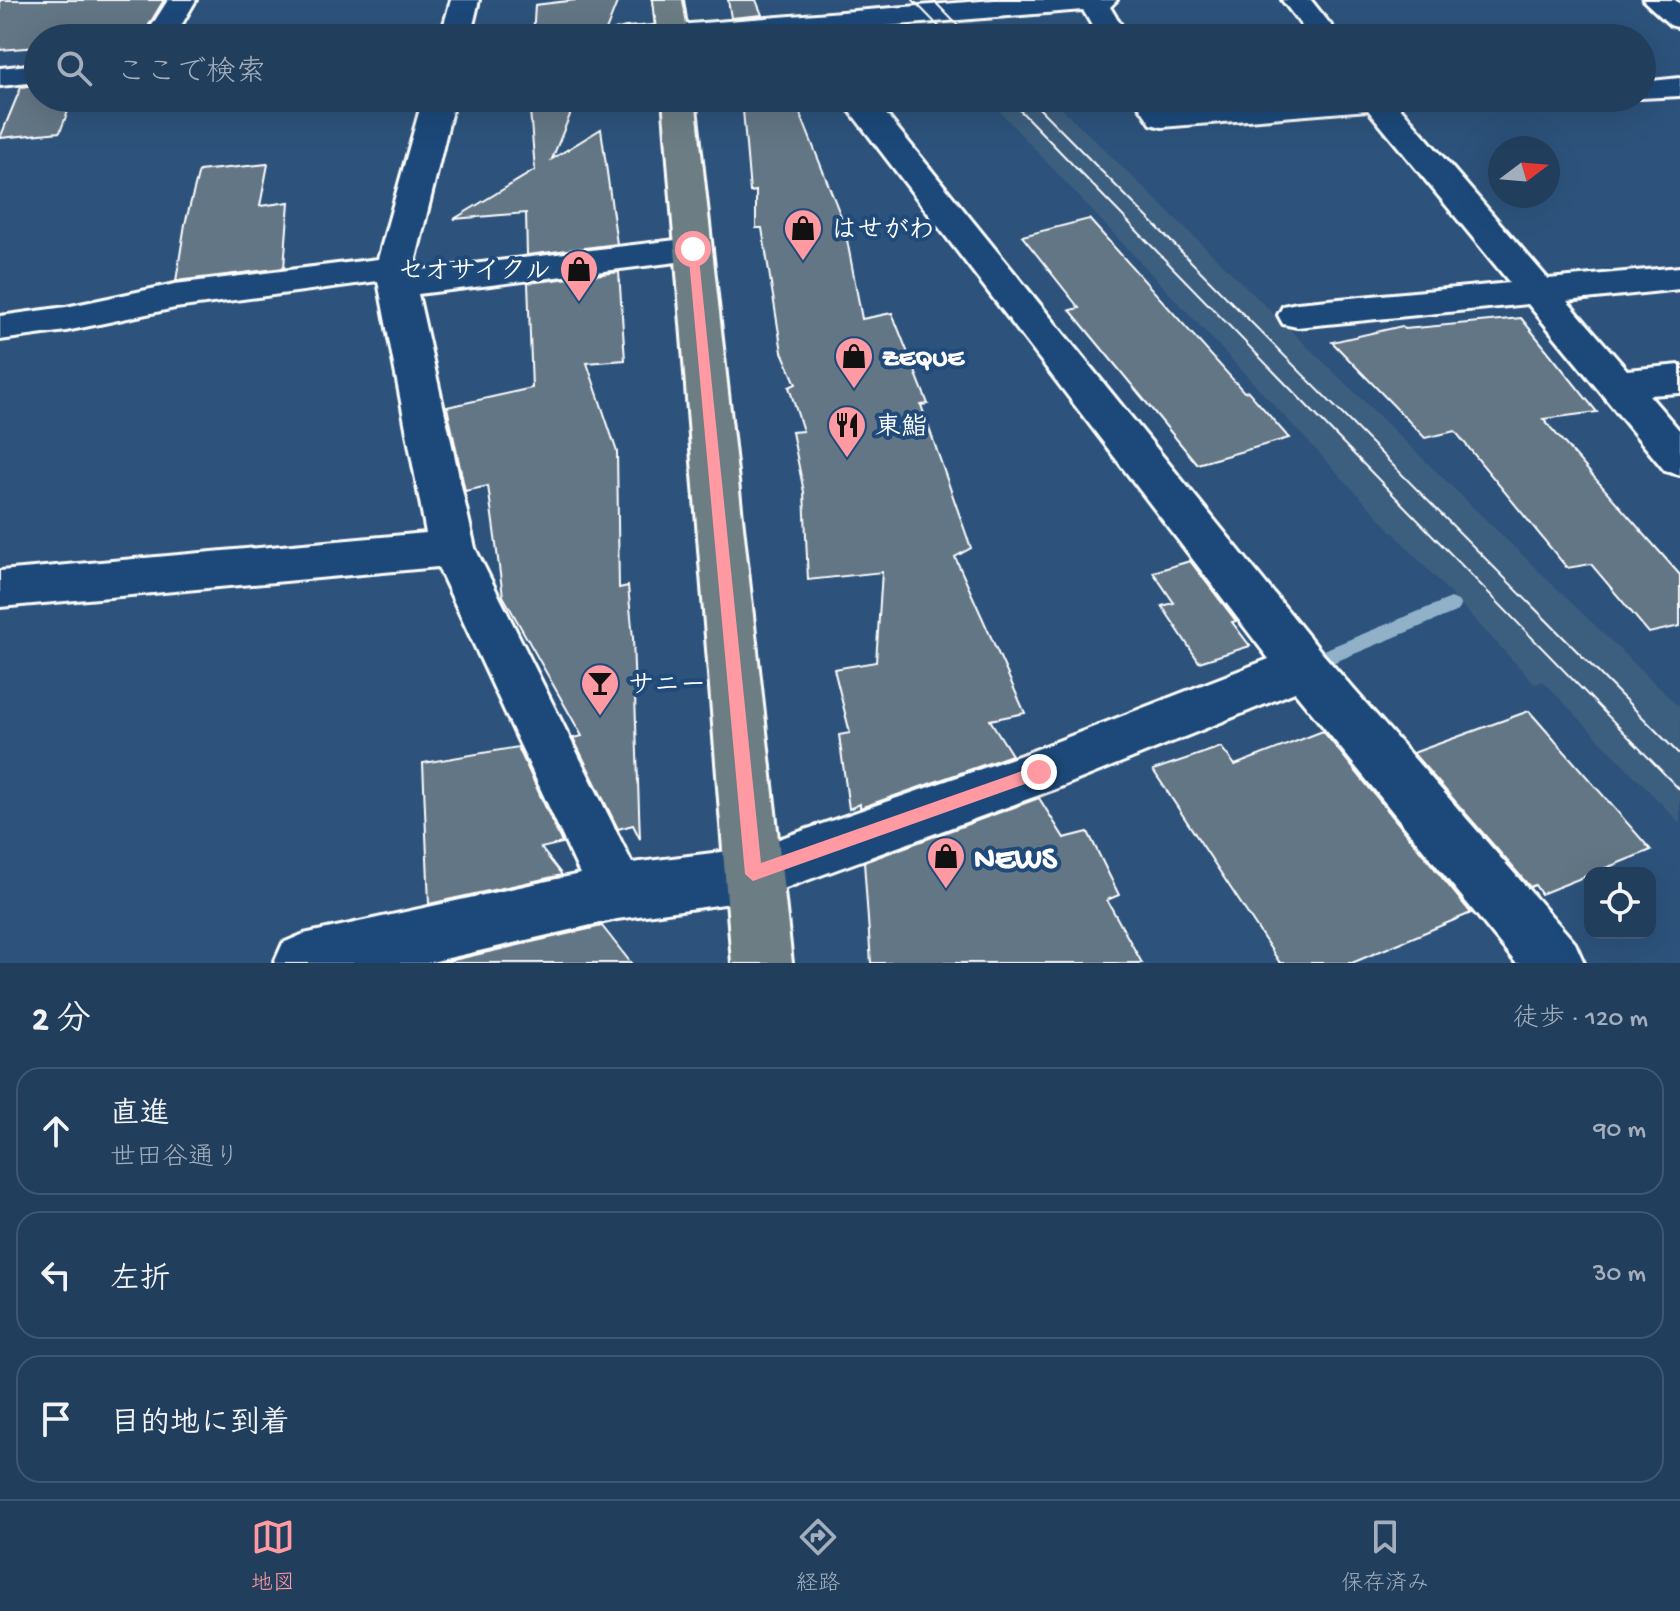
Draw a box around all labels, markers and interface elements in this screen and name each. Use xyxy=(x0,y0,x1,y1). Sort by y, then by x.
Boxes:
search box xyxy=(24,24,1656,112)
icon: search xyxy=(52,46,96,90)
text: ここで検索 xyxy=(116,57,266,92)
north arrow xyxy=(1488,136,1560,208)
shop icon: はせがわ xyxy=(782,207,824,262)
place label: はせがわ xyxy=(831,217,935,248)
route start xyxy=(675,231,711,267)
shop icon: セオサイクル xyxy=(558,248,600,303)
place label: セオサイクル xyxy=(398,258,551,289)
shop icon: ZEQUE xyxy=(833,335,875,390)
place label: ZEQUE xyxy=(882,345,965,376)
restaurant icon: 東鮨 xyxy=(826,404,868,459)
place label: 東鮨 xyxy=(875,412,927,445)
bar icon: サニー xyxy=(579,662,621,717)
place label: サニー xyxy=(628,672,706,703)
route end xyxy=(1021,754,1057,790)
shop icon: NEWS xyxy=(925,835,967,890)
place label: NEWS xyxy=(974,842,1058,880)
map controls xyxy=(1584,867,1656,939)
button: locate xyxy=(1584,867,1656,939)
text: 2 分 xyxy=(32,1002,91,1042)
text: 徒歩 · 120 m xyxy=(1513,1005,1648,1036)
text: 直進 xyxy=(110,1099,170,1134)
icon: ahead xyxy=(34,1109,78,1153)
text: 90 m xyxy=(1594,1116,1646,1147)
text: 世田谷通り xyxy=(110,1144,240,1175)
icon: left xyxy=(34,1253,78,1297)
text: 30 m xyxy=(1593,1260,1646,1291)
text: 左折 xyxy=(110,1264,170,1299)
icon: arrive xyxy=(34,1397,78,1441)
text: 目的地に到着 xyxy=(110,1408,290,1443)
tab: 地図 xyxy=(251,1515,295,1598)
tab: 経路 xyxy=(796,1515,840,1598)
tab: 保存済み xyxy=(1341,1515,1429,1598)

